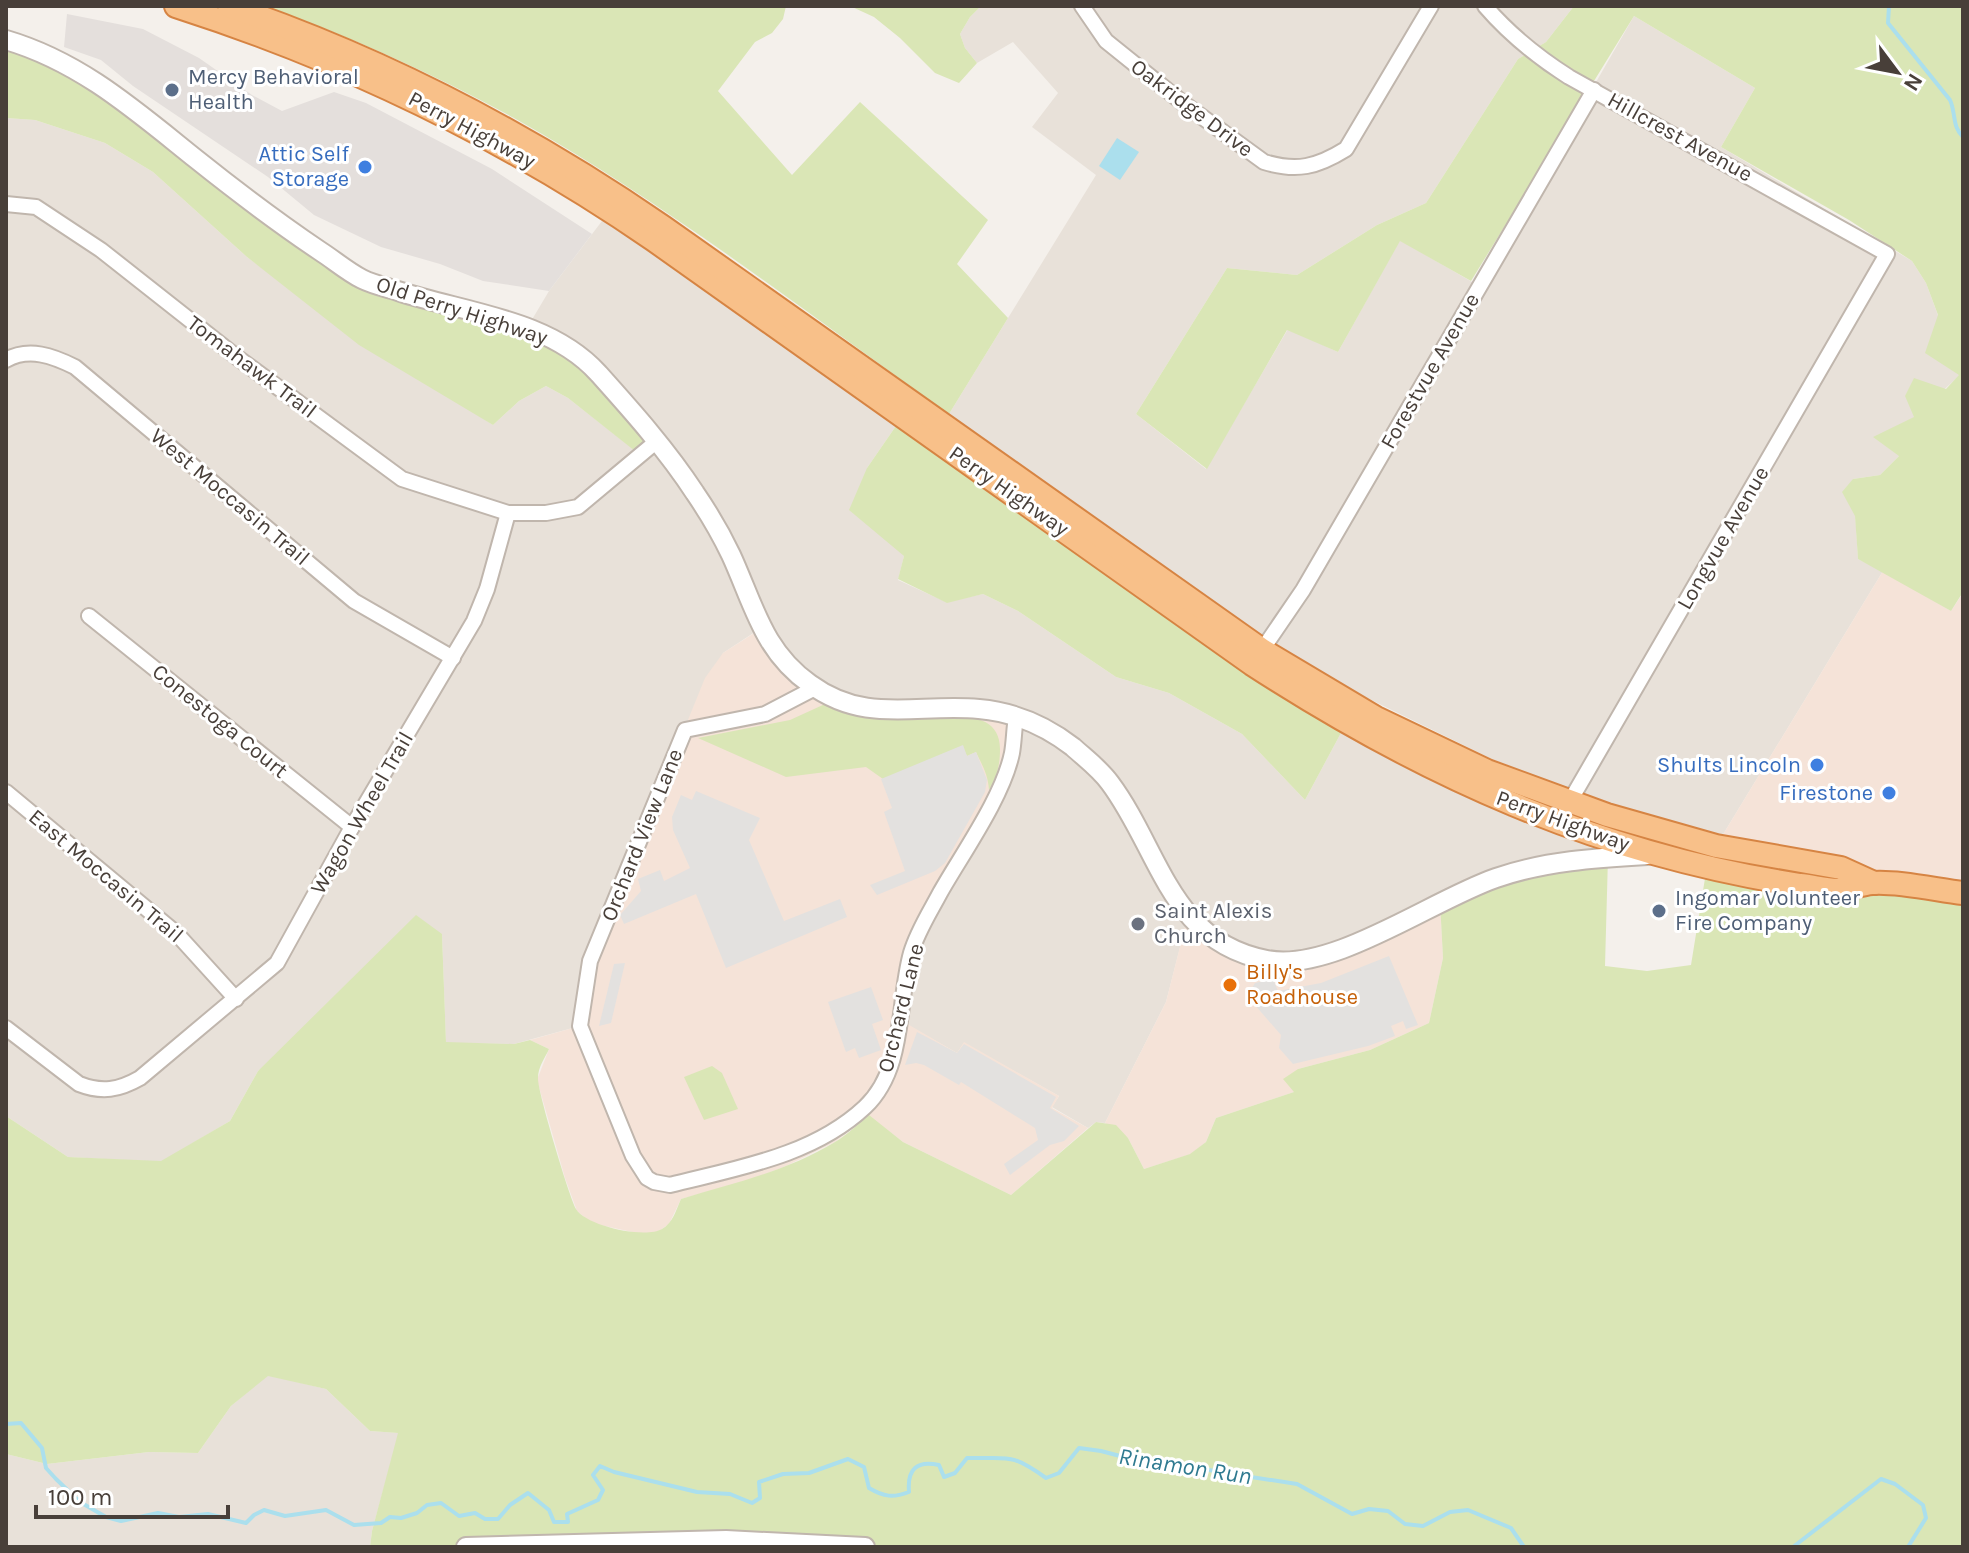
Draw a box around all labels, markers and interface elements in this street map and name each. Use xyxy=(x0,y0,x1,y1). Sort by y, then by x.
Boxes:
north arrow xyxy=(1857,32,1937,112)
street label: Oakridge Drive xyxy=(1126,54,1258,162)
place label: Mercy Behavioral Health xyxy=(188,64,359,115)
text: N xyxy=(1898,68,1928,96)
marker: Mercy Behavioral Health xyxy=(163,81,181,99)
street label: Perry Highway xyxy=(404,86,540,174)
street label: Hillcrest Avenue xyxy=(1603,86,1757,188)
place label: Attic Self Storage xyxy=(258,141,349,192)
marker: Attic Self Storage xyxy=(356,158,374,176)
street label: Old Perry Highway xyxy=(373,271,551,351)
street label: Forestvue Avenue xyxy=(1375,289,1485,453)
street label: Tomahawk Trail xyxy=(182,310,322,424)
street label: West Moccasin Trail xyxy=(145,423,315,571)
street label: Perry Highway xyxy=(944,440,1074,542)
street label: Longvue Avenue xyxy=(1671,462,1775,614)
street label: Conestoga Court xyxy=(147,658,293,784)
street label: Wagon Wheel Trail xyxy=(305,727,419,899)
street label: Orchard View Lane xyxy=(596,745,688,925)
place label: Shults Lincoln xyxy=(1657,752,1801,778)
marker: Shults Lincoln xyxy=(1808,756,1826,774)
place label: Firestone xyxy=(1779,780,1873,806)
marker: Firestone xyxy=(1880,784,1898,802)
street label: Perry Highway xyxy=(1493,785,1633,857)
street label: East Moccasin Trail xyxy=(23,804,189,948)
place label: Ingomar Volunteer Fire Company xyxy=(1675,885,1860,936)
place label: Saint Alexis Church xyxy=(1154,898,1272,949)
marker: Ingomar Volunteer Fire Company xyxy=(1650,902,1668,920)
marker: Saint Alexis Church xyxy=(1129,915,1147,933)
street label: Orchard Lane xyxy=(872,941,930,1075)
place label: Billy's Roadhouse xyxy=(1246,959,1358,1010)
marker: Billy's Roadhouse xyxy=(1221,976,1239,994)
water label: Rinamon Run xyxy=(1116,1442,1254,1490)
scale bar xyxy=(36,1469,228,1519)
text: 100 m xyxy=(48,1483,113,1511)

